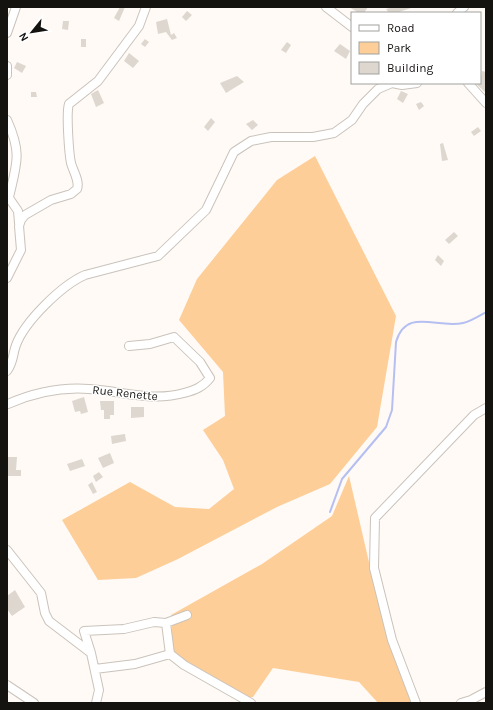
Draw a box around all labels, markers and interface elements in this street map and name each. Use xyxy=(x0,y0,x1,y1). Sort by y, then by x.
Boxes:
north arrow xyxy=(12,12,52,52)
legend xyxy=(351,12,481,84)
text: Road xyxy=(387,21,415,35)
text: N xyxy=(16,30,31,43)
text: Park xyxy=(387,41,412,55)
text: Building xyxy=(387,61,434,75)
street label: Rue Renette xyxy=(92,383,158,403)

